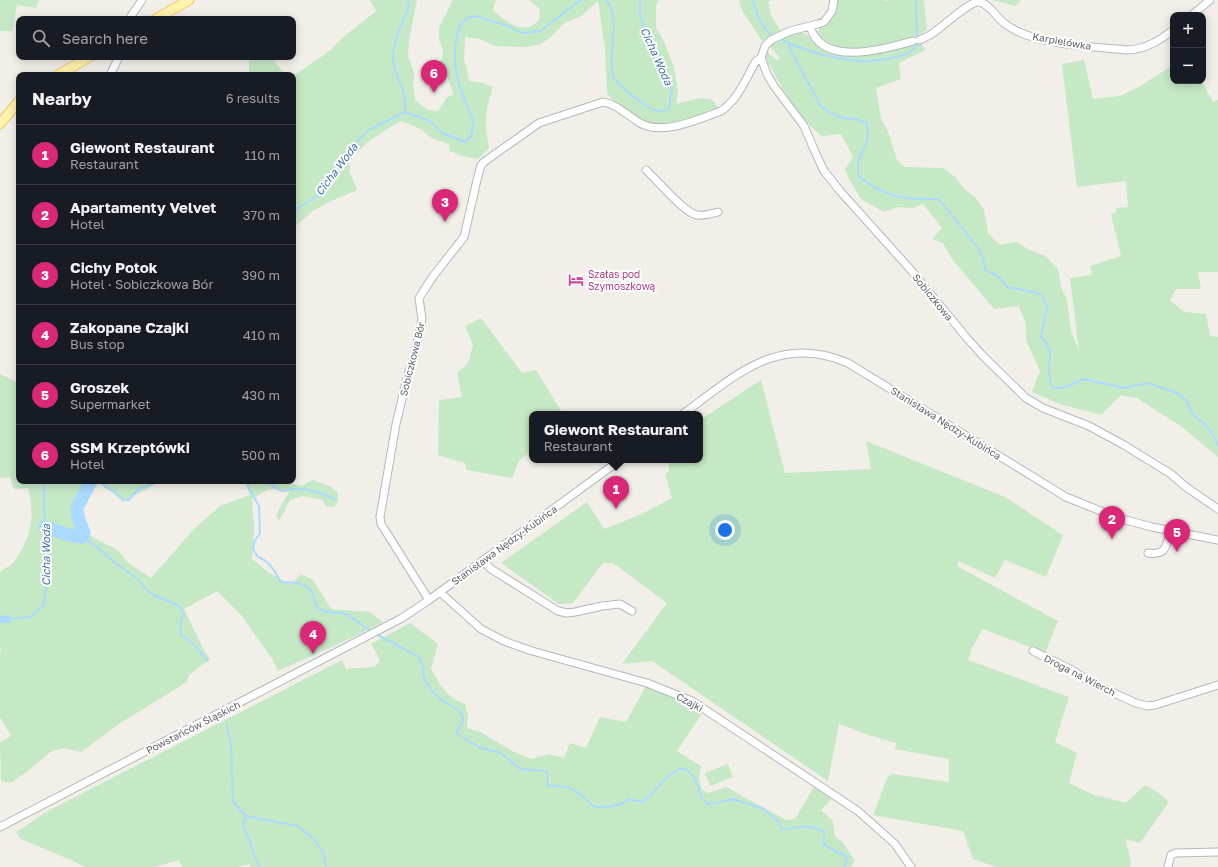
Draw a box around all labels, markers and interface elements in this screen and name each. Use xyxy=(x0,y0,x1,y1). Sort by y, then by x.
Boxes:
map controls xyxy=(1170,12,1206,84)
button: + xyxy=(1170,12,1206,48)
search box xyxy=(16,16,296,60)
water label: Cicha Woda xyxy=(638,25,676,88)
icon: search xyxy=(30,27,52,49)
text: Search here xyxy=(62,29,148,47)
street label: Karpielówka xyxy=(1032,30,1092,52)
button: − xyxy=(1170,48,1206,84)
pin: 6 xyxy=(421,60,447,93)
text: Nearby xyxy=(32,88,92,109)
text: 6 results xyxy=(226,90,280,106)
text: Giewont Restaurant xyxy=(70,138,215,156)
water label: Cicha Woda xyxy=(312,140,360,198)
text: 1 xyxy=(42,147,48,163)
text: 110 m xyxy=(245,147,280,163)
text: Restaurant xyxy=(70,156,139,172)
pin: 3 xyxy=(432,189,458,222)
text: Apartamenty Velvet xyxy=(70,198,216,216)
text: 2 xyxy=(41,207,49,223)
text: 370 m xyxy=(243,207,280,223)
text: Hotel xyxy=(70,216,105,232)
text: Cichy Potok xyxy=(70,258,158,276)
text: 3 xyxy=(41,267,49,283)
text: 390 m xyxy=(242,267,280,283)
place label: Szałas pod Szymoszkową xyxy=(588,268,655,292)
hotel icon: Szałas pod Szymoszkową xyxy=(567,271,585,289)
street label: Sobiczkowa xyxy=(910,271,956,323)
text: Hotel · Sobiczkowa Bór xyxy=(70,276,214,292)
text: Zakopane Czajki xyxy=(70,318,189,336)
street label: Sobiczkowa Bór xyxy=(397,321,427,397)
text: 4 xyxy=(41,327,49,343)
text: 410 m xyxy=(243,327,280,343)
text: Bus stop xyxy=(70,336,125,352)
text: Groszek xyxy=(70,378,129,396)
street label: Stanisława Nędzy-Kubińca xyxy=(889,384,1003,462)
text: 5 xyxy=(41,387,49,403)
text: 430 m xyxy=(242,387,280,403)
text: Supermarket xyxy=(70,396,151,412)
popup xyxy=(529,411,703,463)
text: Giewont Restaurant xyxy=(544,420,688,438)
text: SSM Krzeptówki xyxy=(70,438,190,456)
text: Restaurant xyxy=(544,438,613,454)
text: 6 xyxy=(41,447,49,463)
text: 500 m xyxy=(242,447,280,463)
text: Hotel xyxy=(70,456,105,472)
pin: 1 xyxy=(603,476,629,509)
street label: Stanisława Nędzy-Kubińca xyxy=(449,503,559,587)
pin: 2 xyxy=(1099,506,1125,539)
pin: 5 xyxy=(1164,519,1190,552)
your location xyxy=(715,520,735,540)
water label: Cicha Woda xyxy=(39,523,52,586)
pin: 4 xyxy=(300,621,326,654)
street label: Droga na Wierch xyxy=(1042,652,1118,698)
street label: Czajki xyxy=(675,690,705,714)
street label: Powstańców Śląskich xyxy=(143,697,242,756)

